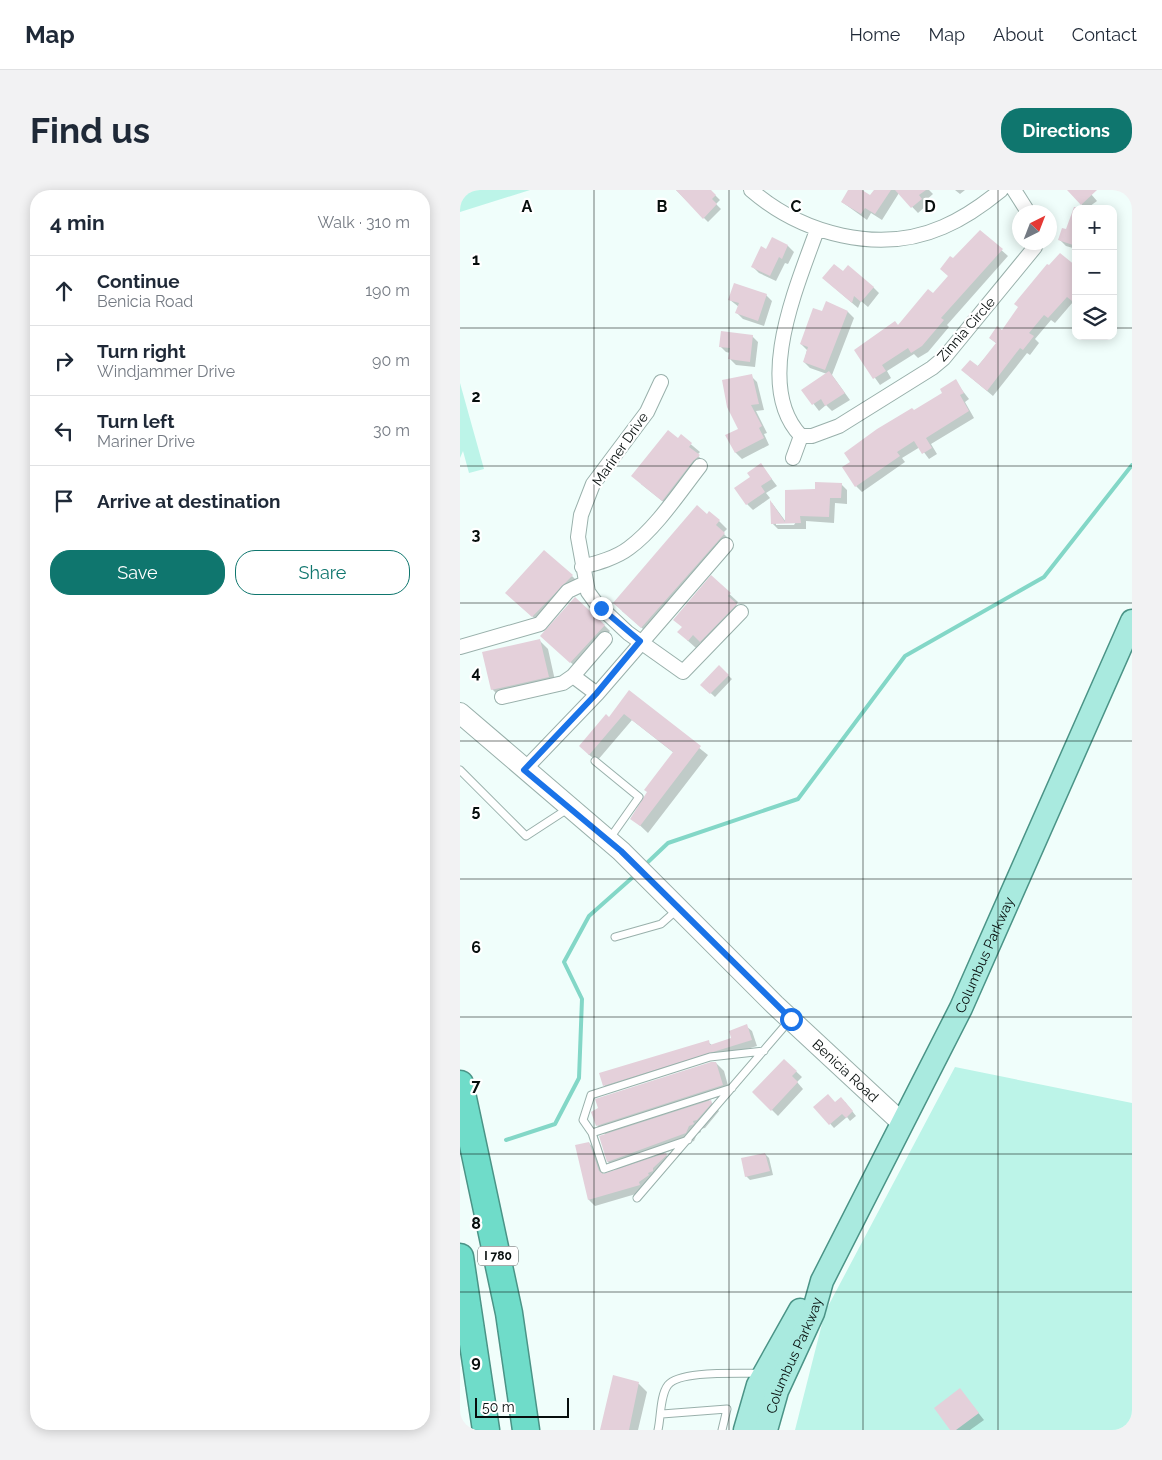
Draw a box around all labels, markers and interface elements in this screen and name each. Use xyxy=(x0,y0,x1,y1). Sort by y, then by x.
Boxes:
text: Map xyxy=(25,20,75,49)
text: Home xyxy=(849,24,900,45)
text: Map xyxy=(928,24,965,45)
text: About xyxy=(993,24,1044,45)
text: Contact xyxy=(1072,24,1137,45)
button: Directions xyxy=(1001,108,1132,153)
text: Find us xyxy=(30,110,150,151)
text: A xyxy=(522,197,533,216)
text: B xyxy=(657,197,668,216)
text: C xyxy=(791,197,802,216)
text: D xyxy=(924,197,936,216)
north arrow xyxy=(1012,205,1057,250)
map controls xyxy=(1072,205,1117,340)
button: + xyxy=(1072,205,1117,250)
text: 4 min xyxy=(50,210,105,235)
text: Walk · 310 m xyxy=(317,213,410,232)
text: 1 xyxy=(472,250,480,269)
button: − xyxy=(1072,250,1117,295)
text: Continue xyxy=(97,270,180,292)
icon: ahead xyxy=(50,277,78,305)
text: 190 m xyxy=(365,281,410,300)
text: Benicia Road xyxy=(97,292,193,311)
street label: Zinnia Circle xyxy=(934,294,998,364)
button: layers xyxy=(1072,295,1117,340)
text: Turn right xyxy=(97,340,186,362)
icon: right xyxy=(50,347,78,375)
text: 90 m xyxy=(372,351,410,370)
text: Windjammer Drive xyxy=(97,362,235,381)
text: 2 xyxy=(471,387,481,406)
street label: Mariner Drive xyxy=(589,409,651,489)
text: Turn left xyxy=(97,410,174,432)
icon: left xyxy=(50,417,78,445)
text: 30 m xyxy=(373,421,410,440)
text: Mariner Drive xyxy=(97,432,195,451)
icon: arrive xyxy=(50,487,78,515)
text: Arrive at destination xyxy=(97,490,281,512)
text: 3 xyxy=(472,525,481,544)
button: Save xyxy=(50,550,225,595)
button: Share xyxy=(235,550,410,595)
route end xyxy=(590,597,613,620)
text: 4 xyxy=(471,663,481,682)
text: 5 xyxy=(472,801,481,820)
street label: Columbus Parkway xyxy=(952,894,1017,1015)
text: 6 xyxy=(471,938,481,957)
route start xyxy=(780,1008,803,1031)
street label: Benicia Road xyxy=(809,1036,882,1105)
text: 7 xyxy=(472,1076,481,1095)
text: 8 xyxy=(471,1214,481,1233)
road number: I 780 xyxy=(478,1246,518,1266)
street label: Columbus Parkway xyxy=(763,1295,825,1415)
text: 9 xyxy=(471,1352,481,1371)
scale bar xyxy=(475,1395,569,1418)
text: 50 m xyxy=(482,1399,515,1415)

